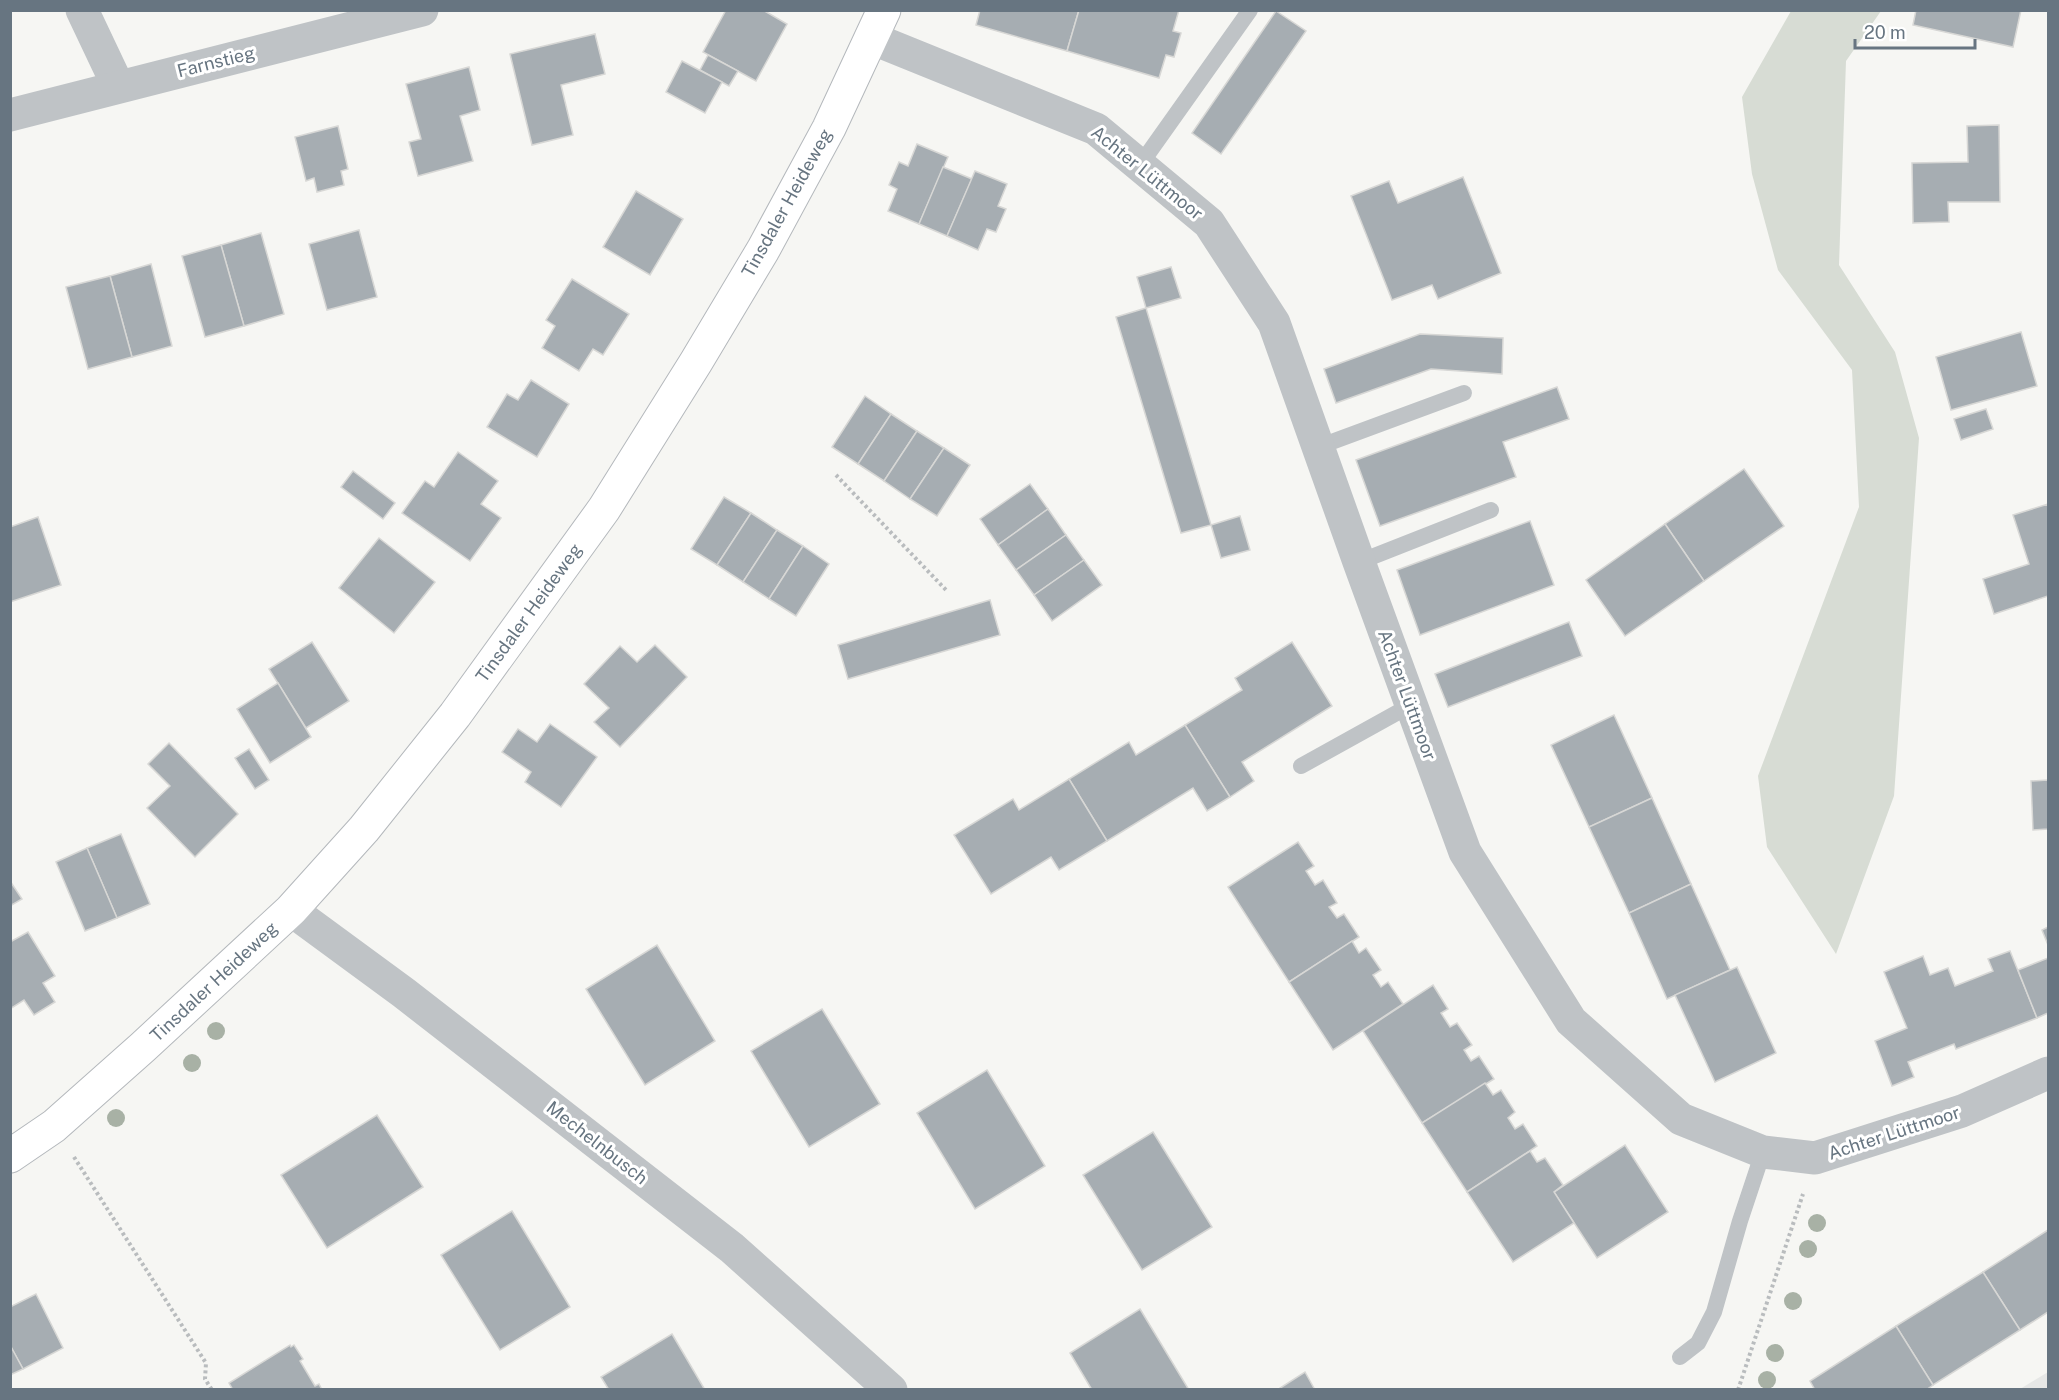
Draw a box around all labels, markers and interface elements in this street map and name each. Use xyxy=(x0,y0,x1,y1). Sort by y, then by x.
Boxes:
scale bar xyxy=(1855,12,1975,50)
text: 20 m xyxy=(1864,22,1906,43)
street label: Farnstieg xyxy=(175,42,257,81)
street label: Achter Lüttmoor xyxy=(1087,121,1207,224)
street label: Tinsdaler Heideweg xyxy=(737,125,836,281)
street label: Tinsdaler Heideweg xyxy=(471,539,586,686)
street label: Achter Lüttmoor xyxy=(1374,627,1441,763)
street label: Tinsdaler Heideweg xyxy=(146,917,282,1046)
street label: Mechelnbusch xyxy=(543,1097,652,1189)
street label: Achter Lüttmoor xyxy=(1825,1101,1962,1164)

